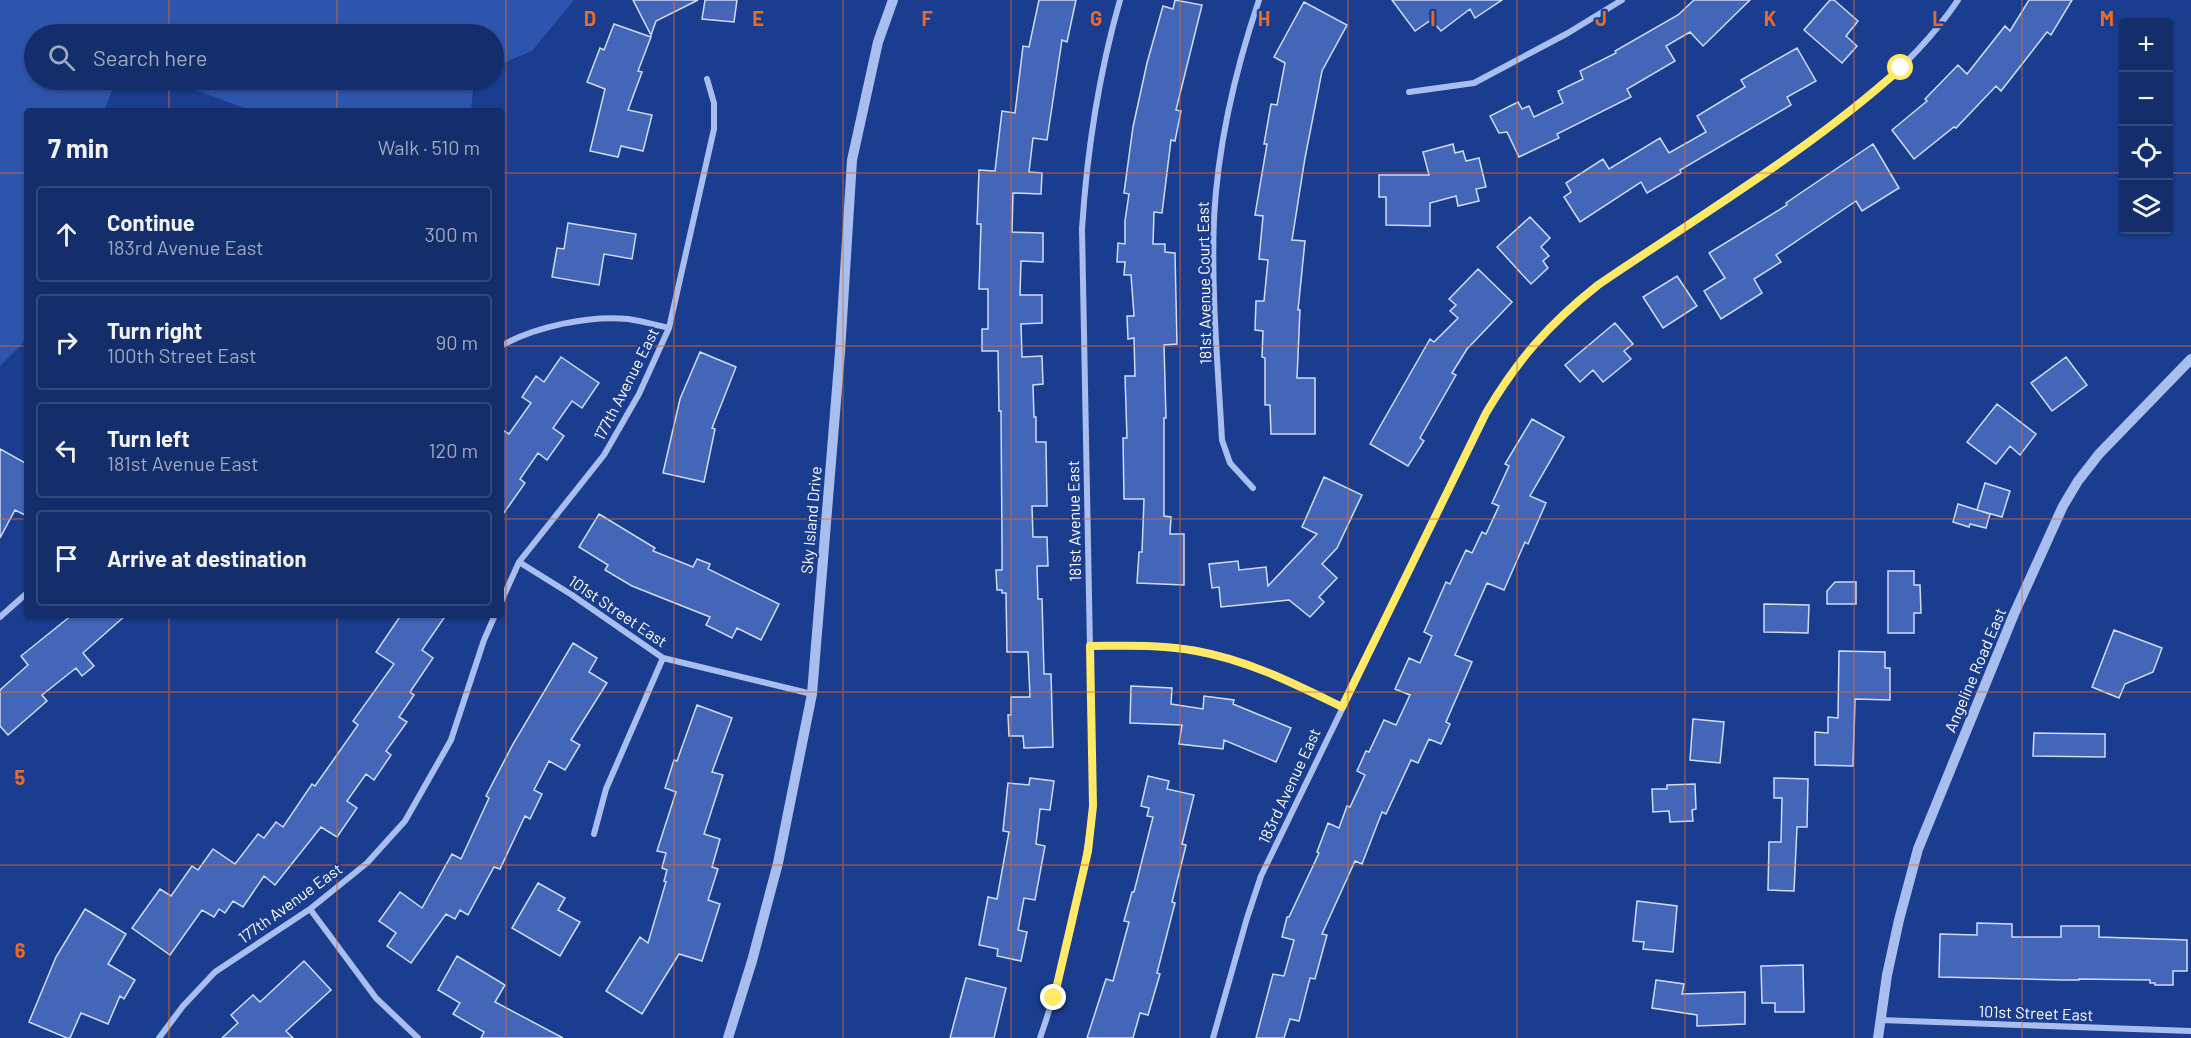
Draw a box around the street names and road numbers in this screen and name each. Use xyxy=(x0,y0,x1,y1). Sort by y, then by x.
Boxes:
street label: 181st Avenue Court East xyxy=(1193,201,1214,365)
street label: 177th Avenue East xyxy=(589,324,662,443)
street label: 181st Avenue East xyxy=(1063,460,1084,582)
street label: Sky Island Drive xyxy=(796,465,825,574)
street label: 101st Street East xyxy=(565,571,671,651)
street label: Angeline Road East xyxy=(1940,605,2009,735)
street label: 183rd Avenue East xyxy=(1253,725,1324,847)
street label: 177th Avenue East xyxy=(234,859,345,947)
street label: 101st Street East xyxy=(1978,1001,2094,1024)

